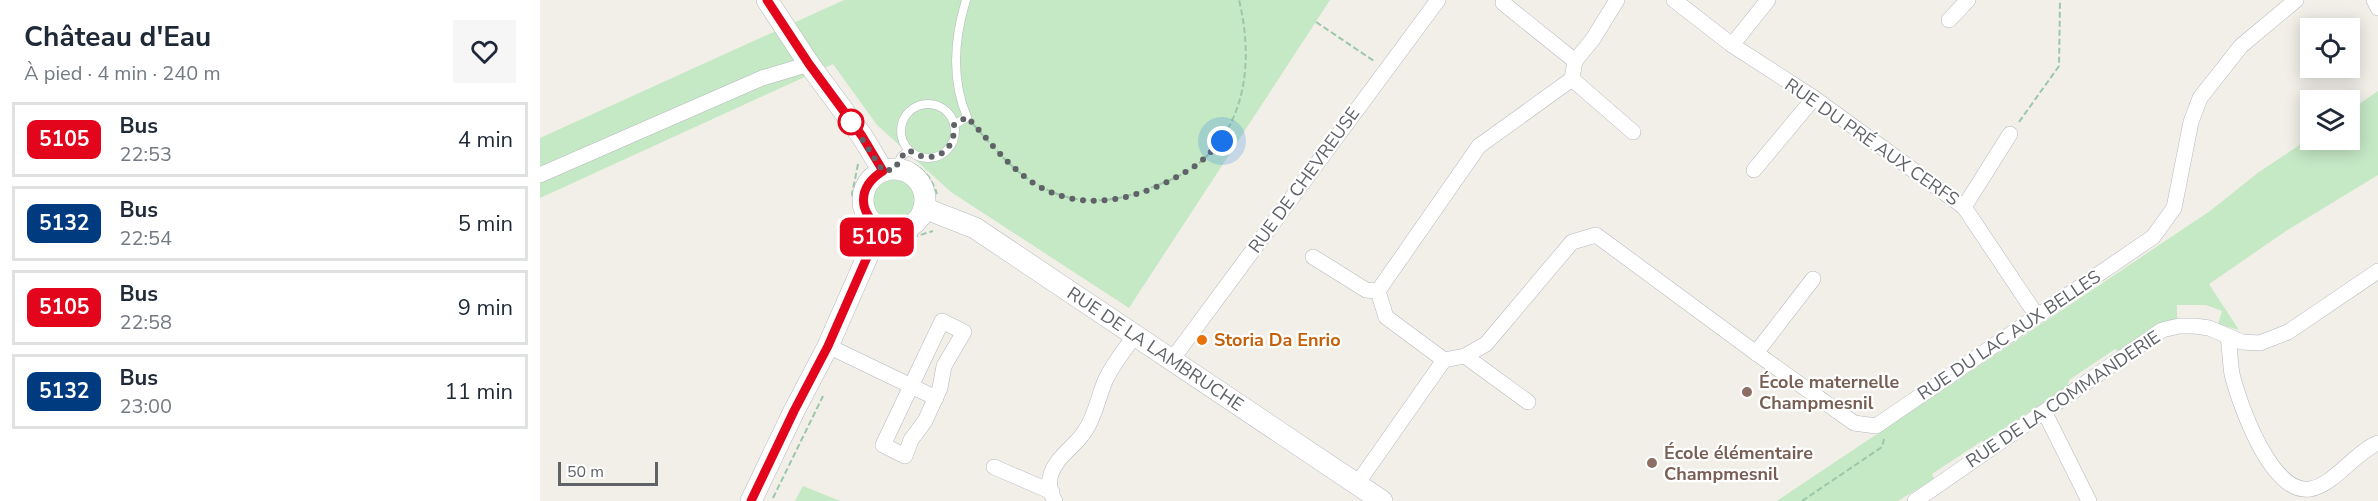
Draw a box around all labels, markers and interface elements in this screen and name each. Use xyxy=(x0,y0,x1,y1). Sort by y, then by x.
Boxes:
text: Château d'Eau xyxy=(24,18,211,56)
map controls xyxy=(2300,18,2360,150)
button: locate xyxy=(2300,18,2360,78)
button: heart xyxy=(453,20,516,83)
text: À pied · 4 min · 240 m xyxy=(24,60,221,87)
street label: RUE DU PRÉ AUX CERFS xyxy=(1780,73,1964,211)
button: layers xyxy=(2300,90,2360,150)
street label: RUE DE CHEVREUSE xyxy=(1243,102,1365,258)
unlabelled marker xyxy=(838,109,864,135)
text: Bus xyxy=(119,111,158,141)
text: 5105 xyxy=(39,125,89,153)
text: 4 min xyxy=(458,125,513,155)
your location xyxy=(1207,126,1237,156)
text: 22:53 xyxy=(119,141,172,168)
text: Bus xyxy=(119,195,158,225)
text: 5132 xyxy=(39,209,89,237)
text: 5 min xyxy=(458,209,513,239)
line badge: 5105 xyxy=(835,218,919,256)
text: 5105 xyxy=(852,223,902,251)
text: 22:54 xyxy=(119,225,172,252)
street label: RUE DU LAC AUX BELLES xyxy=(1913,265,2105,405)
text: Bus xyxy=(119,279,158,309)
street label: RUE DE LA LAMBRUCHE xyxy=(1063,281,1248,417)
text: 5105 xyxy=(39,293,89,321)
text: 9 min xyxy=(458,293,513,323)
text: 22:58 xyxy=(119,309,172,336)
street label: RUE DE LA COMMANDERIE xyxy=(1961,325,2165,473)
place label: Storia Da Enrio xyxy=(1214,328,1341,352)
marker: Storia Da Enrio xyxy=(1195,333,1209,347)
text: Bus xyxy=(119,363,158,393)
place label: École maternelle Champmesnil xyxy=(1759,370,1900,415)
text: 5132 xyxy=(39,377,89,405)
text: 11 min xyxy=(445,377,513,407)
marker: École maternelle Champmesnil xyxy=(1740,385,1754,399)
text: 23:00 xyxy=(119,393,172,420)
place label: École élémentaire Champmesnil xyxy=(1664,441,1813,486)
marker: École élémentaire Champmesnil xyxy=(1645,456,1659,470)
scale bar xyxy=(558,459,658,486)
text: 50 m xyxy=(567,461,604,483)

